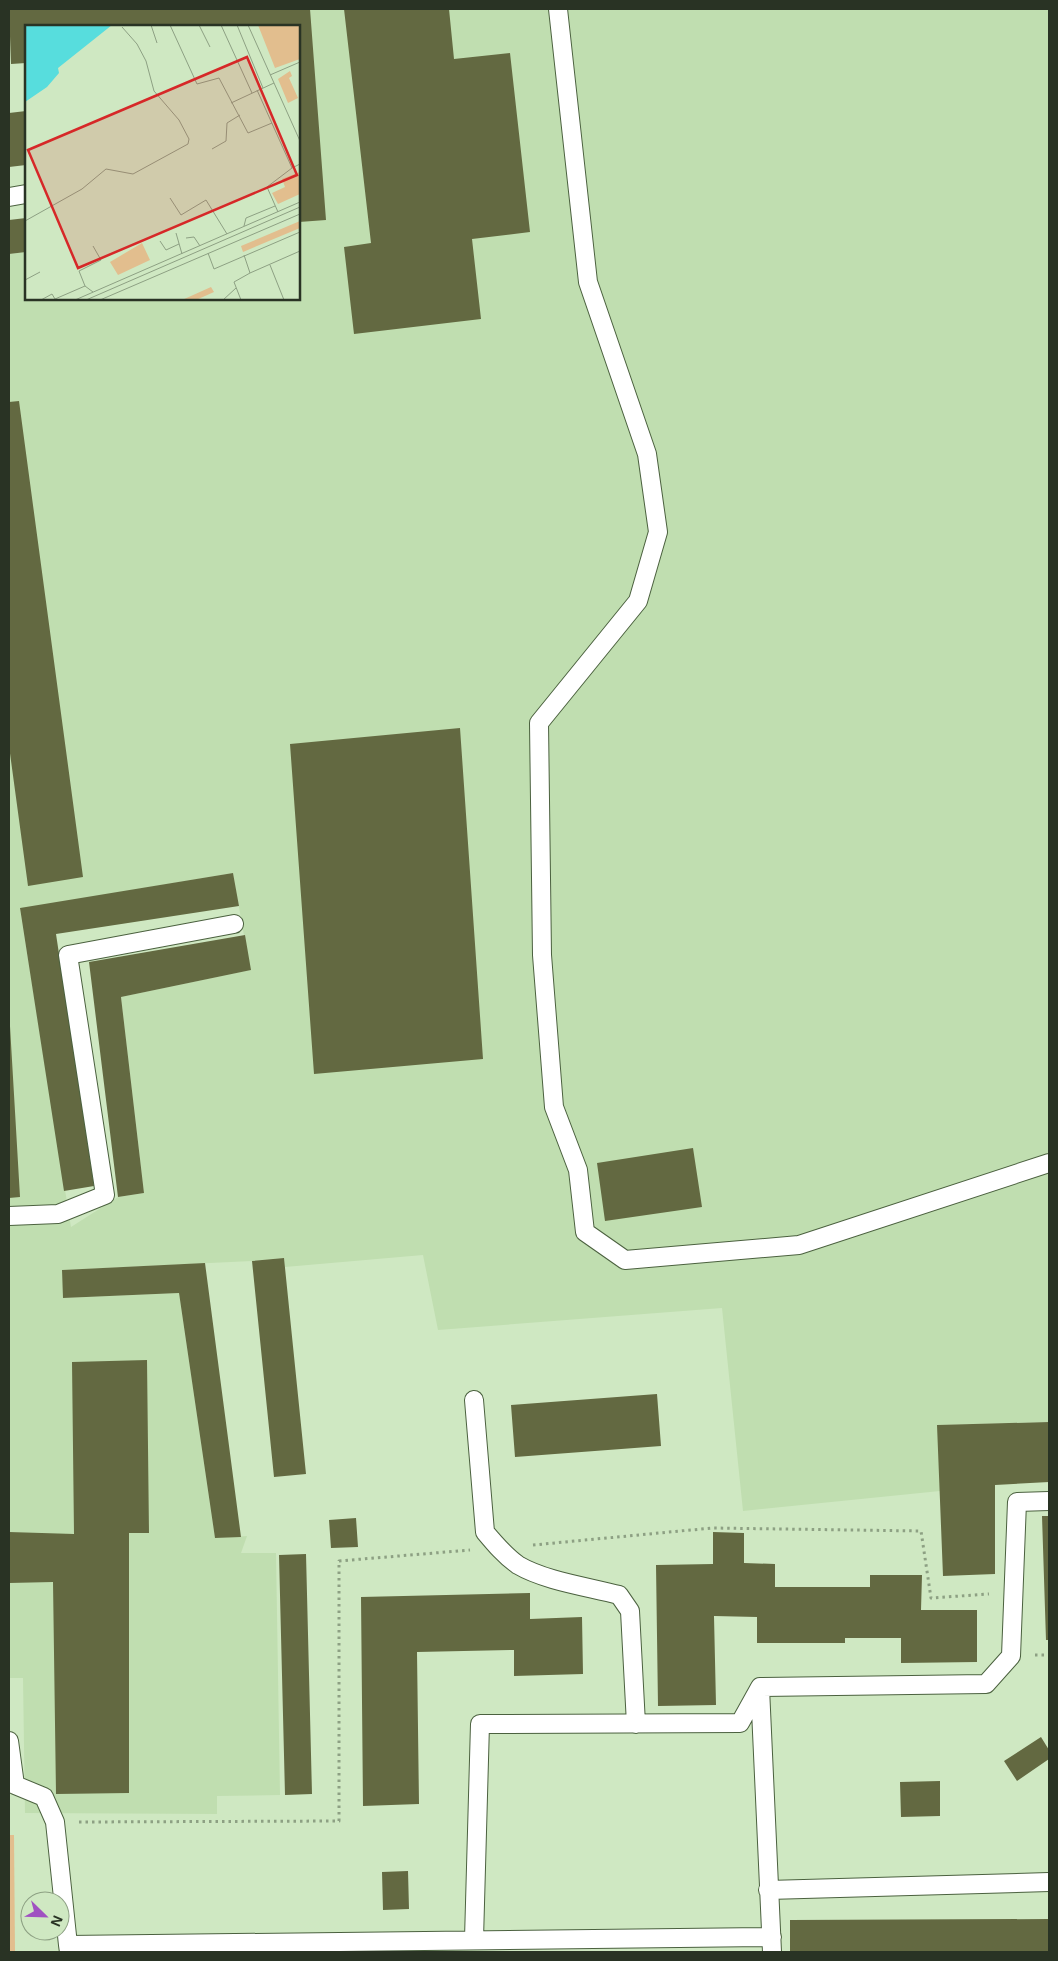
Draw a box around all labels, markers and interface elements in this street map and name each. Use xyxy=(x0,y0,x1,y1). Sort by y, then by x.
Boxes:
inset map xyxy=(25,25,300,300)
north arrow xyxy=(20,1891,70,1941)
text: N xyxy=(48,1913,66,1929)

